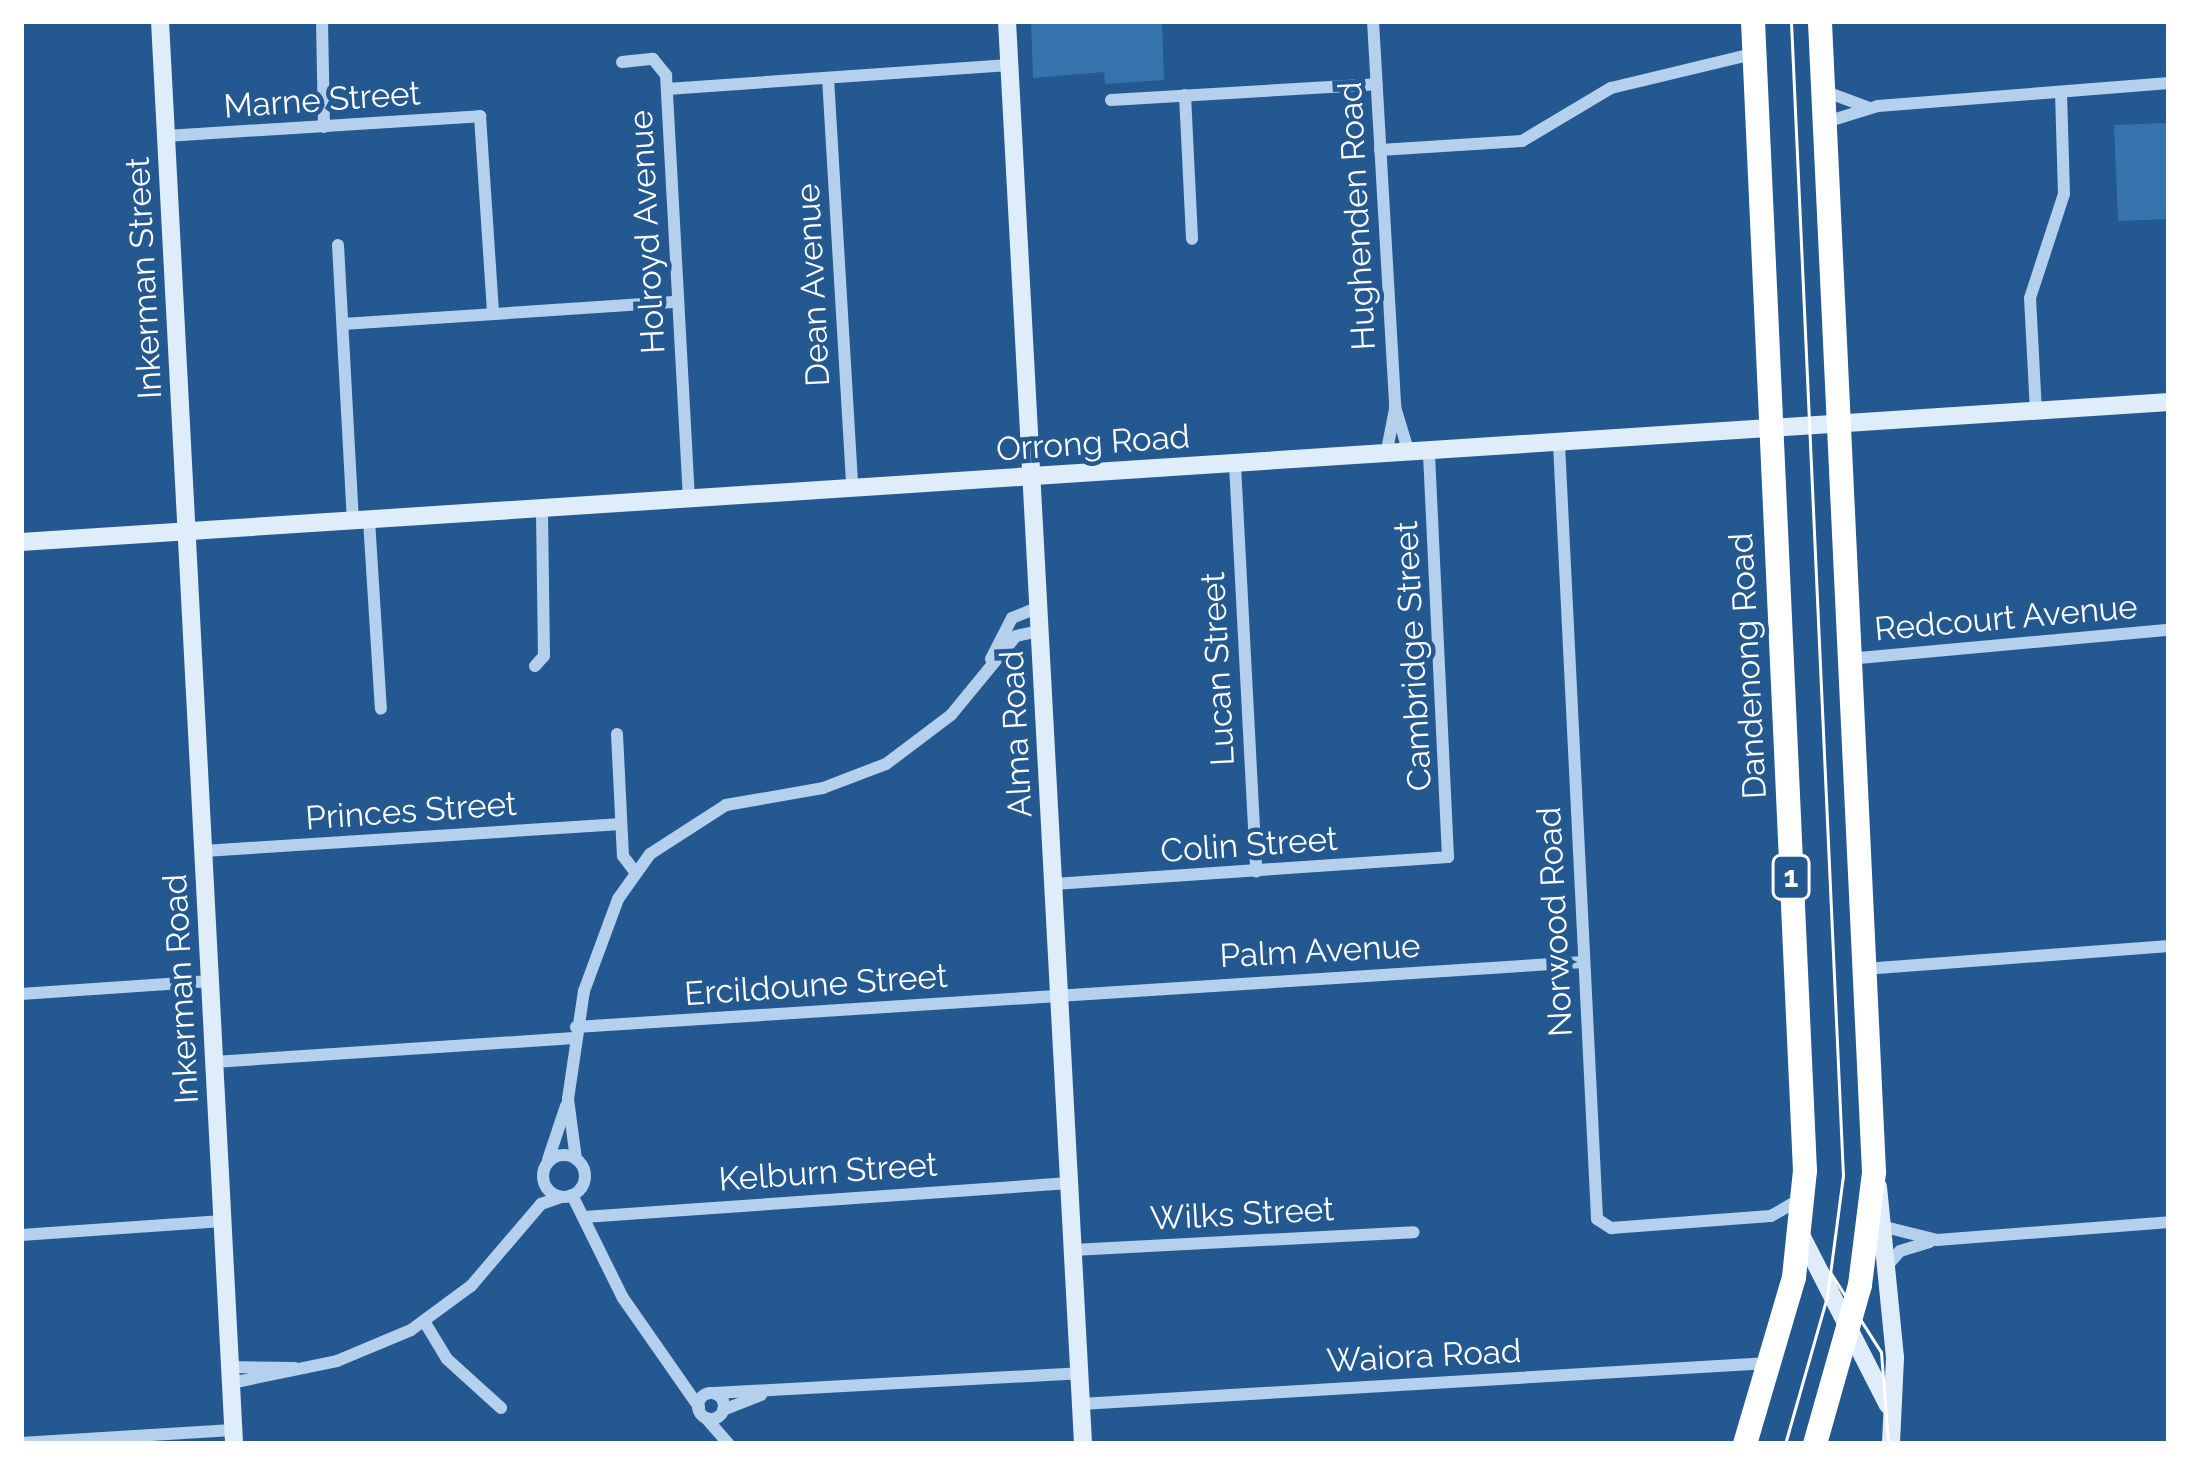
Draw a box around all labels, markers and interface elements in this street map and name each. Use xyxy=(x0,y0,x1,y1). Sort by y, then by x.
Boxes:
street label: Marne Street xyxy=(222,73,422,127)
street label: Hughenden Road xyxy=(1330,81,1384,351)
street label: Holroyd Avenue xyxy=(621,109,673,355)
street label: Inkerman Street xyxy=(118,156,170,400)
street label: Dean Avenue xyxy=(788,182,838,388)
street label: Orrong Road xyxy=(995,416,1191,470)
street label: Cambridge Street xyxy=(1386,520,1440,792)
street label: Dandenong Road xyxy=(1721,532,1775,800)
street label: Lucan Street xyxy=(1193,571,1243,767)
street label: Redcourt Avenue xyxy=(1872,587,2140,649)
street label: Alma Road xyxy=(992,649,1040,819)
street label: Princes Street xyxy=(304,784,518,838)
street label: Norwood Road xyxy=(1529,806,1581,1038)
street label: Colin Street xyxy=(1159,819,1339,871)
road number: 1 xyxy=(1770,853,1812,901)
street label: Inkerman Road xyxy=(155,873,207,1105)
street label: Palm Avenue xyxy=(1218,926,1422,976)
street label: Ercildoune Street xyxy=(683,956,949,1014)
street label: Kelburn Street xyxy=(717,1145,939,1199)
street label: Wilks Street xyxy=(1149,1189,1335,1239)
street label: Waiora Road xyxy=(1326,1331,1522,1381)

